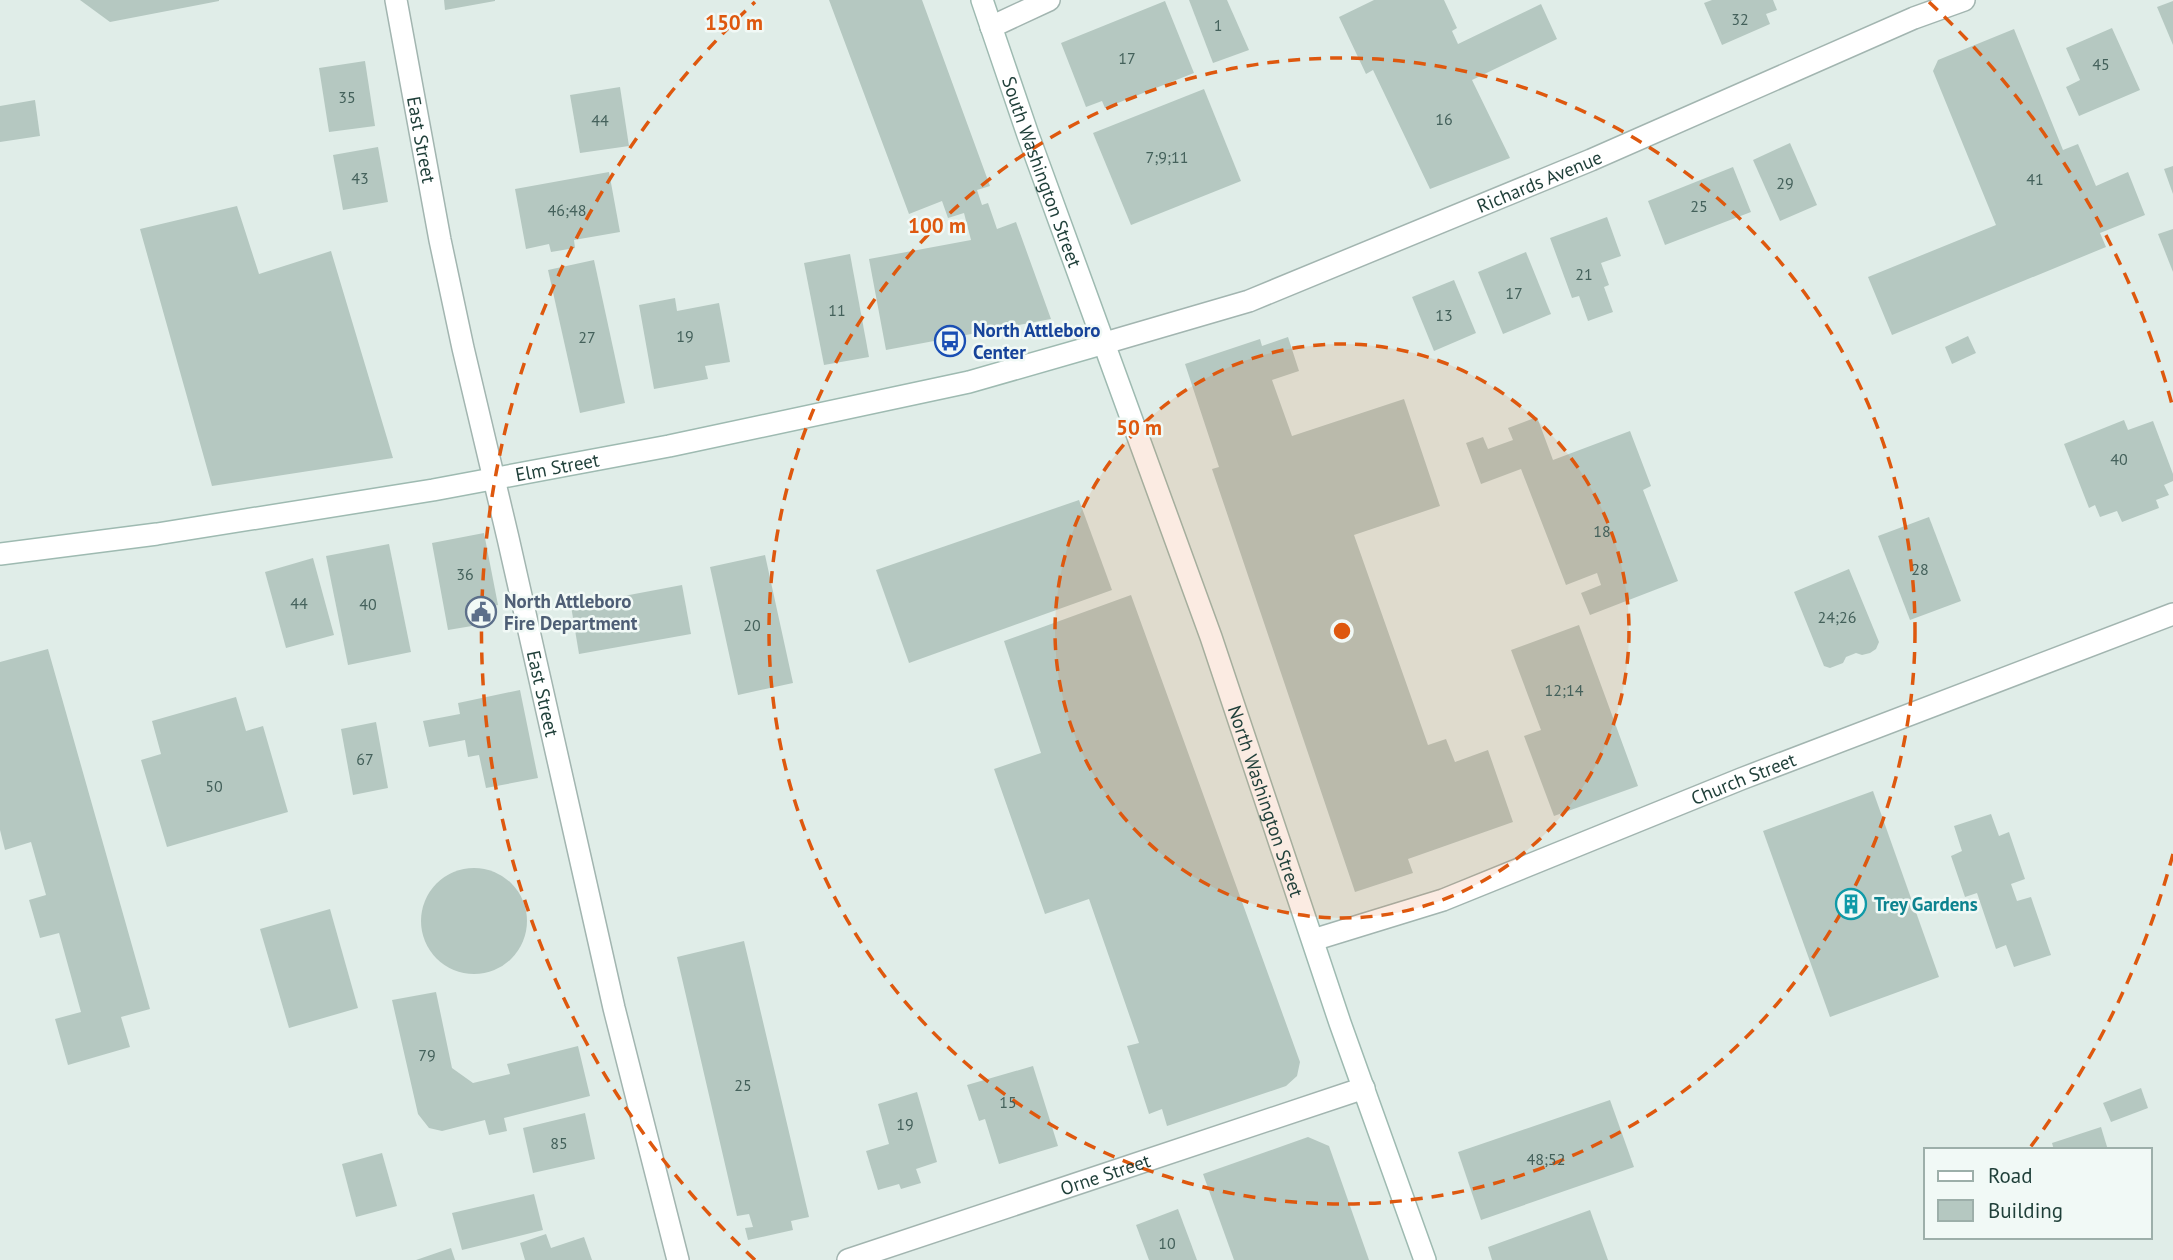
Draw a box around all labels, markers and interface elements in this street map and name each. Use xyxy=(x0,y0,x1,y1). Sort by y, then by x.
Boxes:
text: 150 m xyxy=(705,9,763,36)
house number: 32 xyxy=(1731,9,1749,29)
house number: 1 xyxy=(1214,15,1222,35)
house number: 17 xyxy=(1118,48,1136,68)
house number: 45 xyxy=(2092,54,2110,74)
street label: South Washington Street xyxy=(997,73,1087,271)
house number: 35 xyxy=(338,87,356,107)
street label: East Street xyxy=(402,94,441,186)
house number: 16 xyxy=(1435,109,1453,129)
house number: 44 xyxy=(591,110,609,130)
street label: Richards Avenue xyxy=(1473,145,1606,218)
house number: 7;9;11 xyxy=(1145,147,1189,167)
house number: 43 xyxy=(351,168,369,188)
house number: 41 xyxy=(2026,169,2044,189)
house number: 29 xyxy=(1776,173,1794,193)
house number: 25 xyxy=(1690,196,1708,216)
house number: 46;48 xyxy=(548,200,586,220)
text: 100 m xyxy=(908,212,966,239)
house number: 21 xyxy=(1575,264,1593,284)
house number: 17 xyxy=(1505,283,1523,303)
house number: 11 xyxy=(828,300,846,320)
house number: 13 xyxy=(1435,305,1453,325)
place label: North Attleboro Center xyxy=(973,318,1101,364)
bus stop icon: North Attleboro Center xyxy=(933,324,967,358)
house number: 19 xyxy=(676,326,694,346)
house number: 27 xyxy=(578,327,596,347)
text: 50 m xyxy=(1116,414,1162,441)
street label: Elm Street xyxy=(513,447,602,486)
house number: 40 xyxy=(2110,449,2128,469)
house number: 18 xyxy=(1593,521,1611,541)
house number: 28 xyxy=(1911,559,1929,579)
house number: 36 xyxy=(456,564,474,584)
place label: North Attleboro Fire Department xyxy=(504,589,638,635)
house number: 44 xyxy=(290,593,308,613)
house number: 40 xyxy=(359,594,377,614)
public building icon: North Attleboro Fire Department xyxy=(464,595,498,629)
house number: 24;26 xyxy=(1818,607,1856,627)
house number: 20 xyxy=(743,615,761,635)
centre of rings xyxy=(1330,619,1354,643)
street label: East Street xyxy=(522,648,565,739)
house number: 12;14 xyxy=(1545,680,1584,700)
street label: North Washington Street xyxy=(1223,702,1309,901)
street label: Church Street xyxy=(1687,747,1800,810)
house number: 67 xyxy=(356,749,374,769)
house number: 50 xyxy=(205,776,223,796)
building icon: Trey Gardens xyxy=(1834,887,1868,921)
place label: Trey Gardens xyxy=(1874,892,1978,916)
house number: 79 xyxy=(418,1045,436,1065)
house number: 25 xyxy=(734,1075,752,1095)
house number: 15 xyxy=(999,1092,1017,1112)
house number: 19 xyxy=(896,1114,914,1134)
house number: 85 xyxy=(550,1133,568,1153)
street label: Orne Street xyxy=(1057,1148,1154,1200)
legend xyxy=(1924,1148,2152,1239)
house number: 48;52 xyxy=(1527,1149,1565,1169)
text: Road xyxy=(1988,1162,2032,1189)
text: Building xyxy=(1988,1197,2063,1224)
house number: 10 xyxy=(1158,1233,1176,1253)

